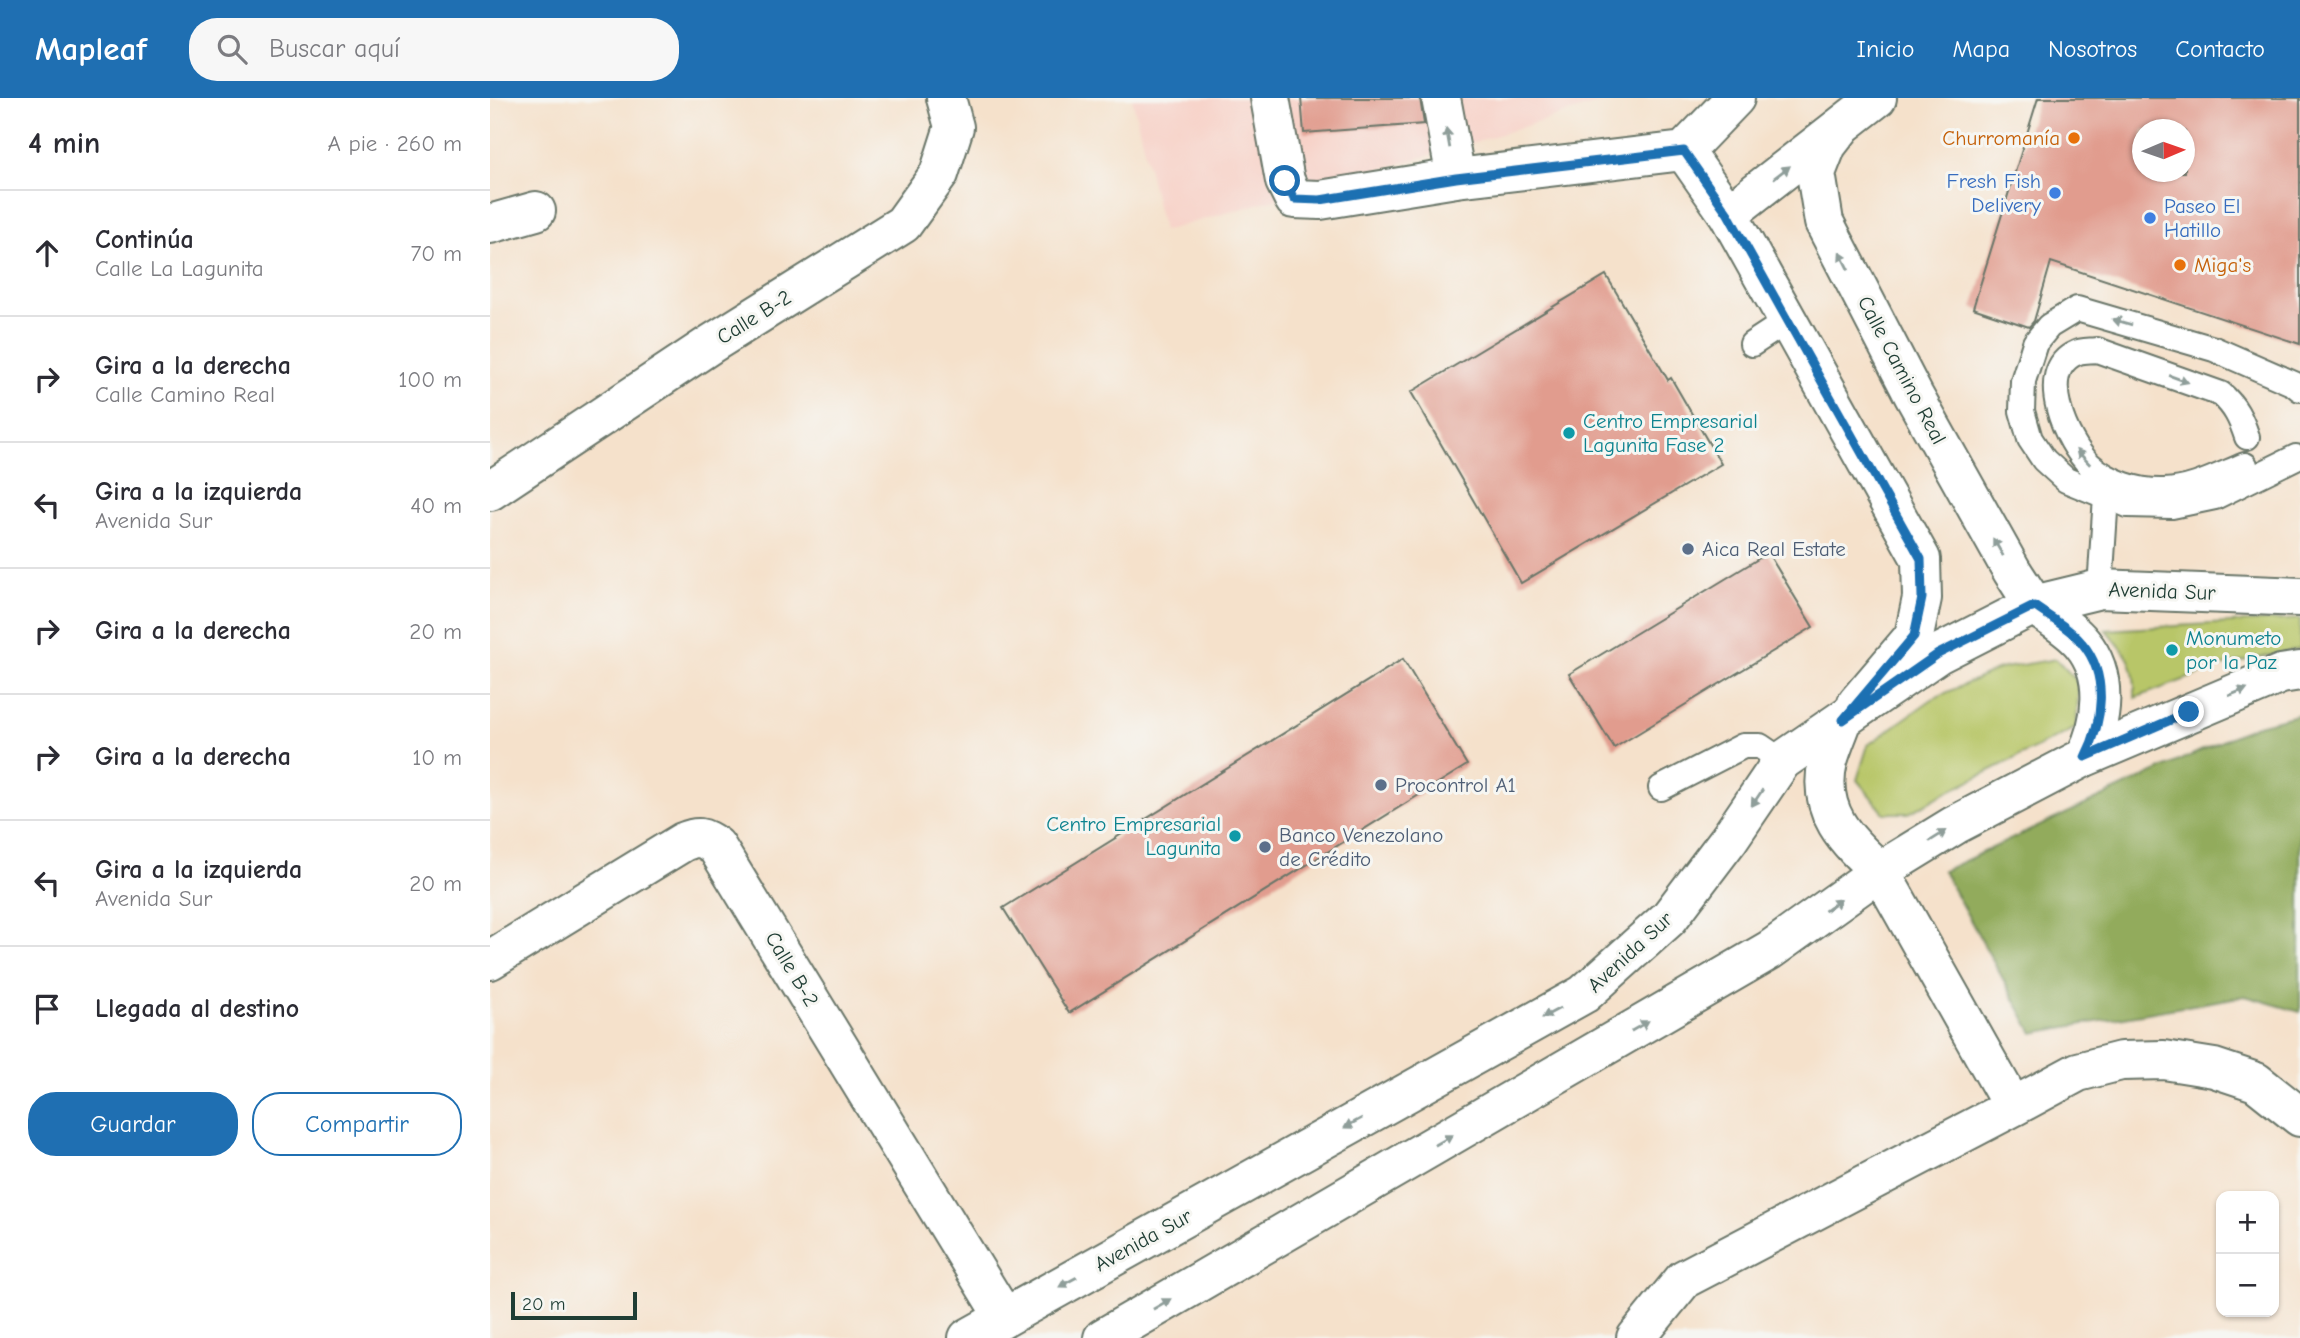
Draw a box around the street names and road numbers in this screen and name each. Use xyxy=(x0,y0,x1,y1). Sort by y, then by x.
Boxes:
street label: Calle B-2 xyxy=(712,285,796,349)
street label: Calle Camino Real xyxy=(1853,292,1951,448)
street label: Avenida Sur xyxy=(2108,577,2217,605)
street label: Avenida Sur xyxy=(1583,906,1678,997)
street label: Calle B-2 xyxy=(760,927,824,1011)
street label: Avenida Sur xyxy=(1090,1203,1196,1276)

